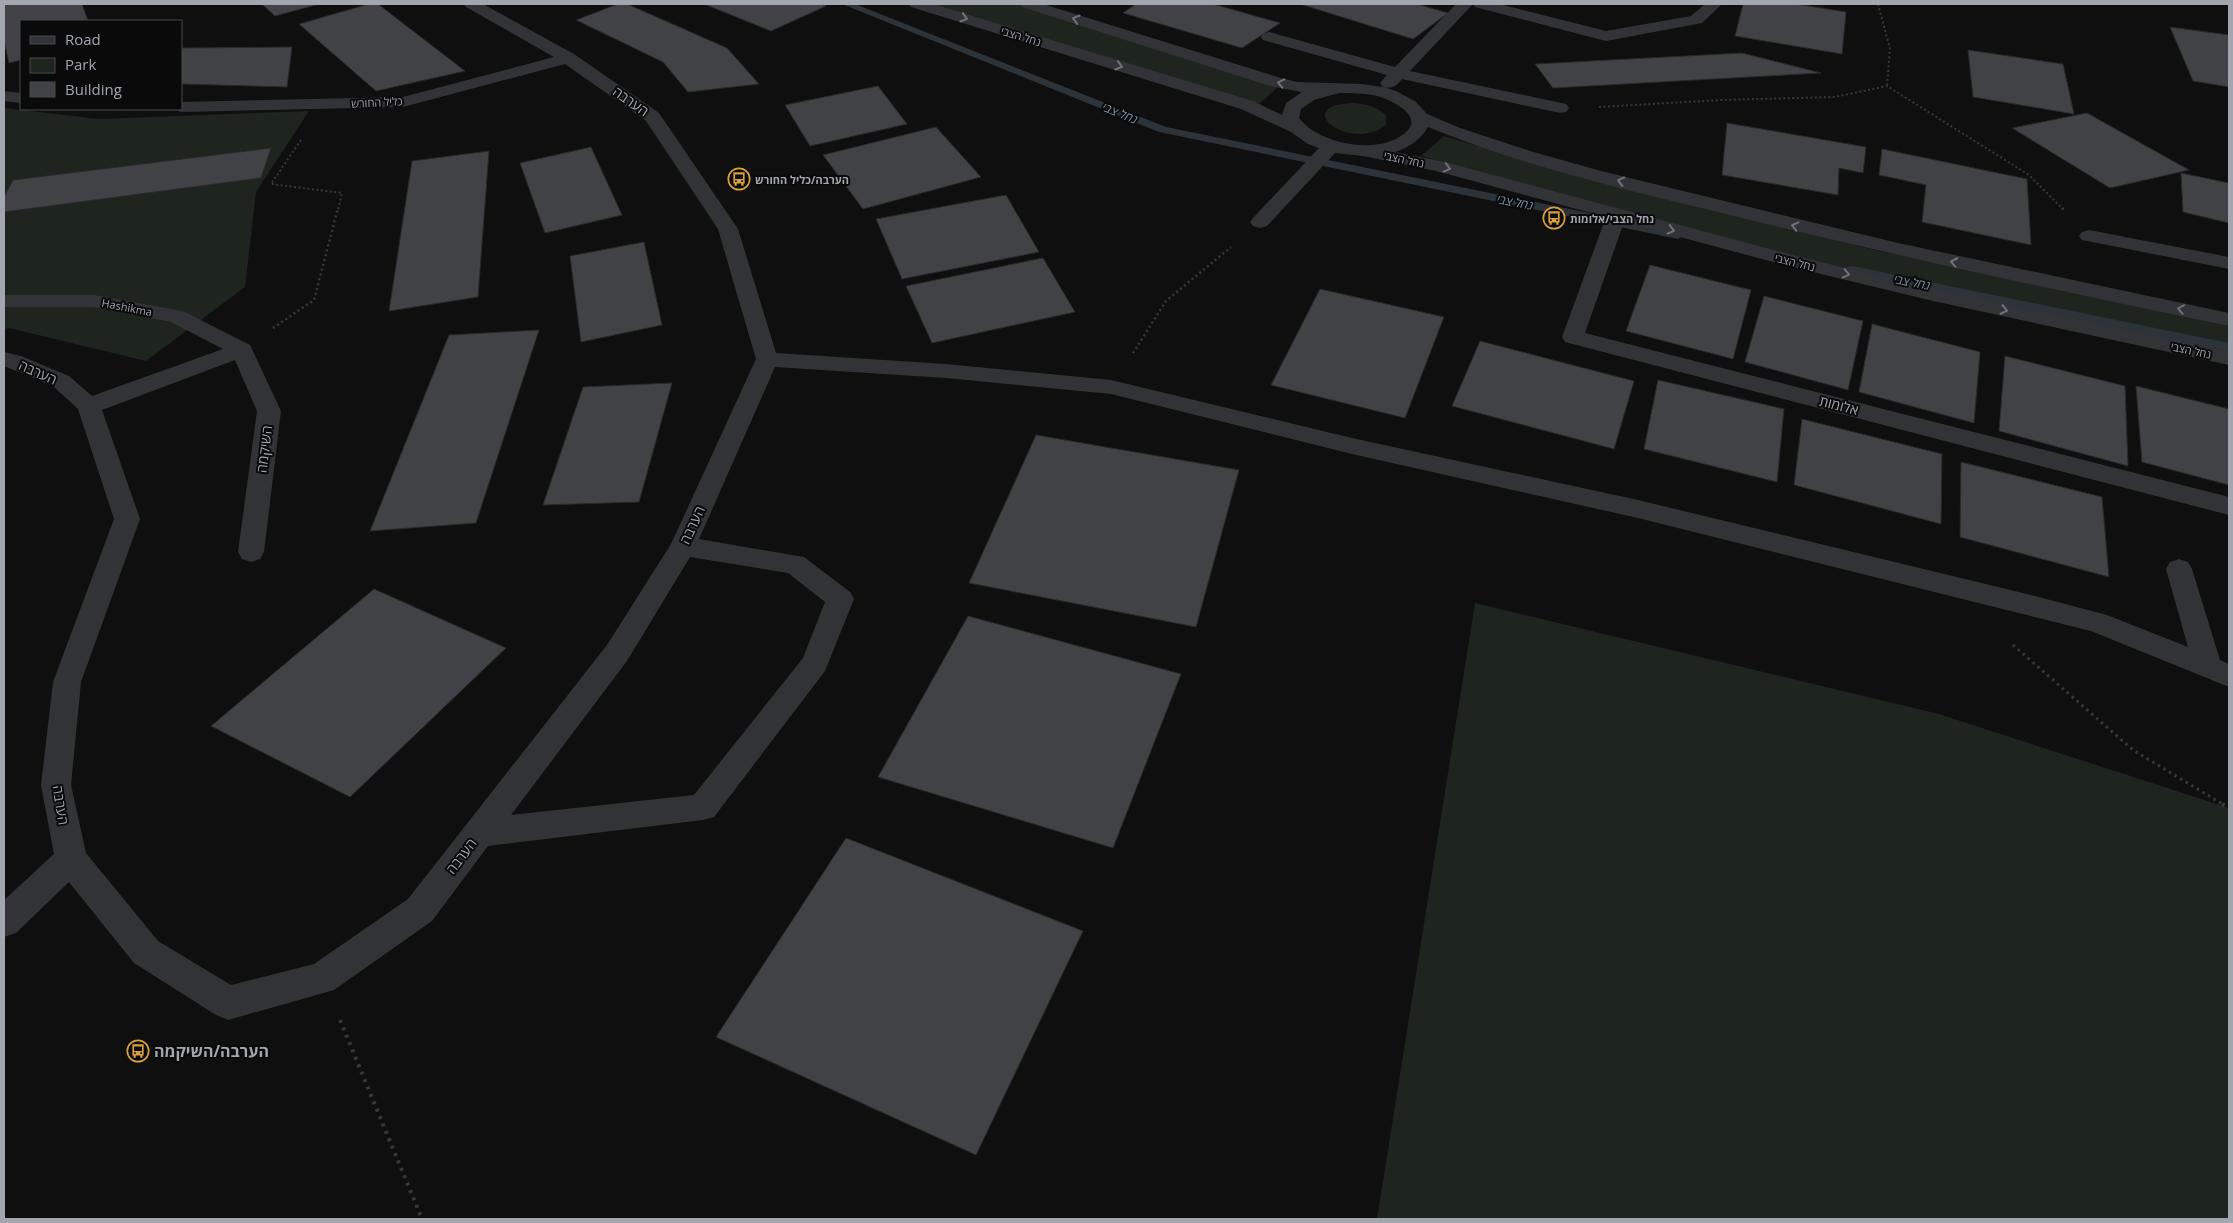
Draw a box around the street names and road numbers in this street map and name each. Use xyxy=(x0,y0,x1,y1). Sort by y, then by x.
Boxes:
street label: נחל הצבי xyxy=(999,23,1043,49)
street label: הערבה xyxy=(609,82,653,120)
street label: כליל החורש xyxy=(351,93,403,111)
street label: נחל הצבי xyxy=(1382,147,1426,171)
street label: נחל הצבי xyxy=(1773,250,1817,274)
street label: Hashikma xyxy=(100,295,154,319)
street label: נחל הצבי xyxy=(2169,338,2213,362)
street label: הערבה xyxy=(16,355,60,389)
street label: אלומות xyxy=(1817,391,1861,419)
street label: השיקמה xyxy=(252,424,276,474)
street label: הערבה xyxy=(675,503,709,547)
street label: הערבה xyxy=(48,784,74,826)
street label: הערבה xyxy=(441,834,481,878)

